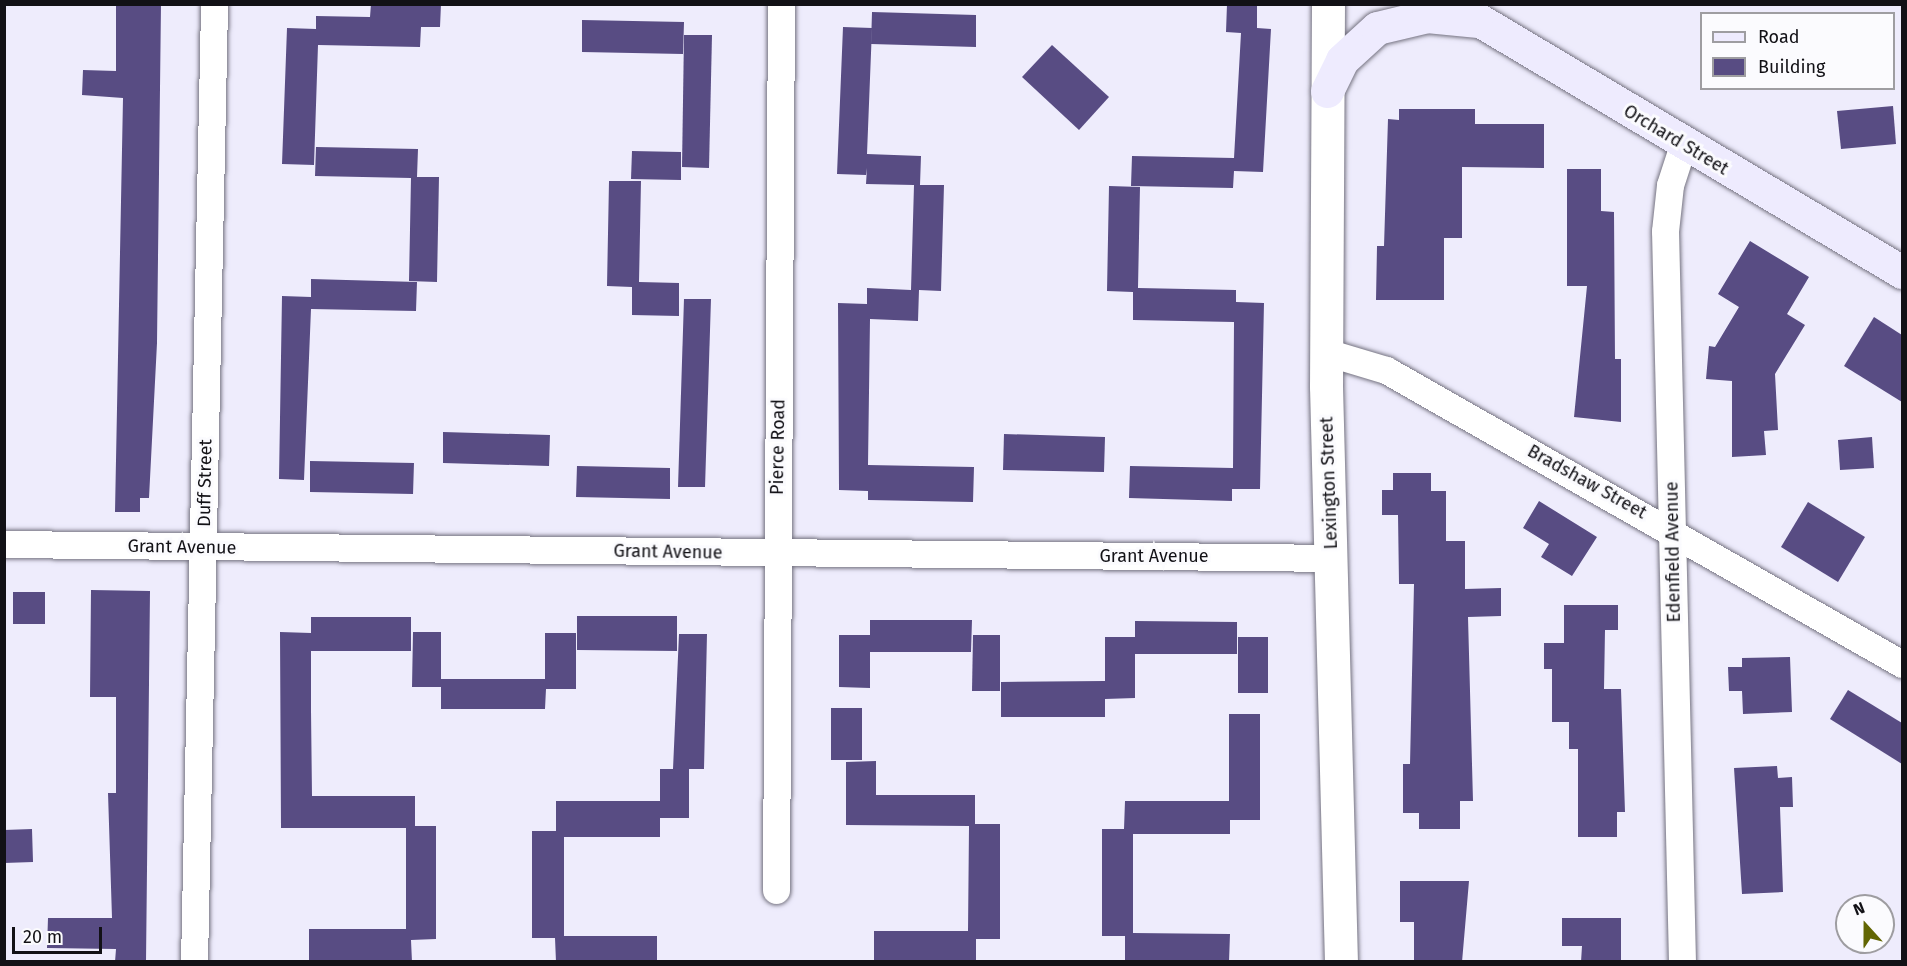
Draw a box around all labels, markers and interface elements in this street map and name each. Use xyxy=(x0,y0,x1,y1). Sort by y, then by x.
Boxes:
legend xyxy=(1700,12,1895,90)
text: Road xyxy=(1758,26,1800,48)
text: Building xyxy=(1758,56,1825,78)
street label: Orchard Street xyxy=(1620,100,1732,180)
street label: Pierce Road xyxy=(766,399,790,495)
street label: Lexington Street xyxy=(1316,416,1342,550)
street label: Duff Street xyxy=(193,439,217,527)
street label: Bradshaw Street xyxy=(1524,440,1650,524)
street label: Edenfield Avenue xyxy=(1661,481,1685,623)
street label: Grant Avenue xyxy=(127,535,237,559)
street label: Grant Avenue xyxy=(613,540,723,564)
street label: Grant Avenue xyxy=(1099,545,1209,567)
north arrow xyxy=(1835,894,1895,954)
text: N xyxy=(1851,898,1867,919)
scale bar xyxy=(15,915,105,953)
text: 20 m xyxy=(23,926,62,948)

